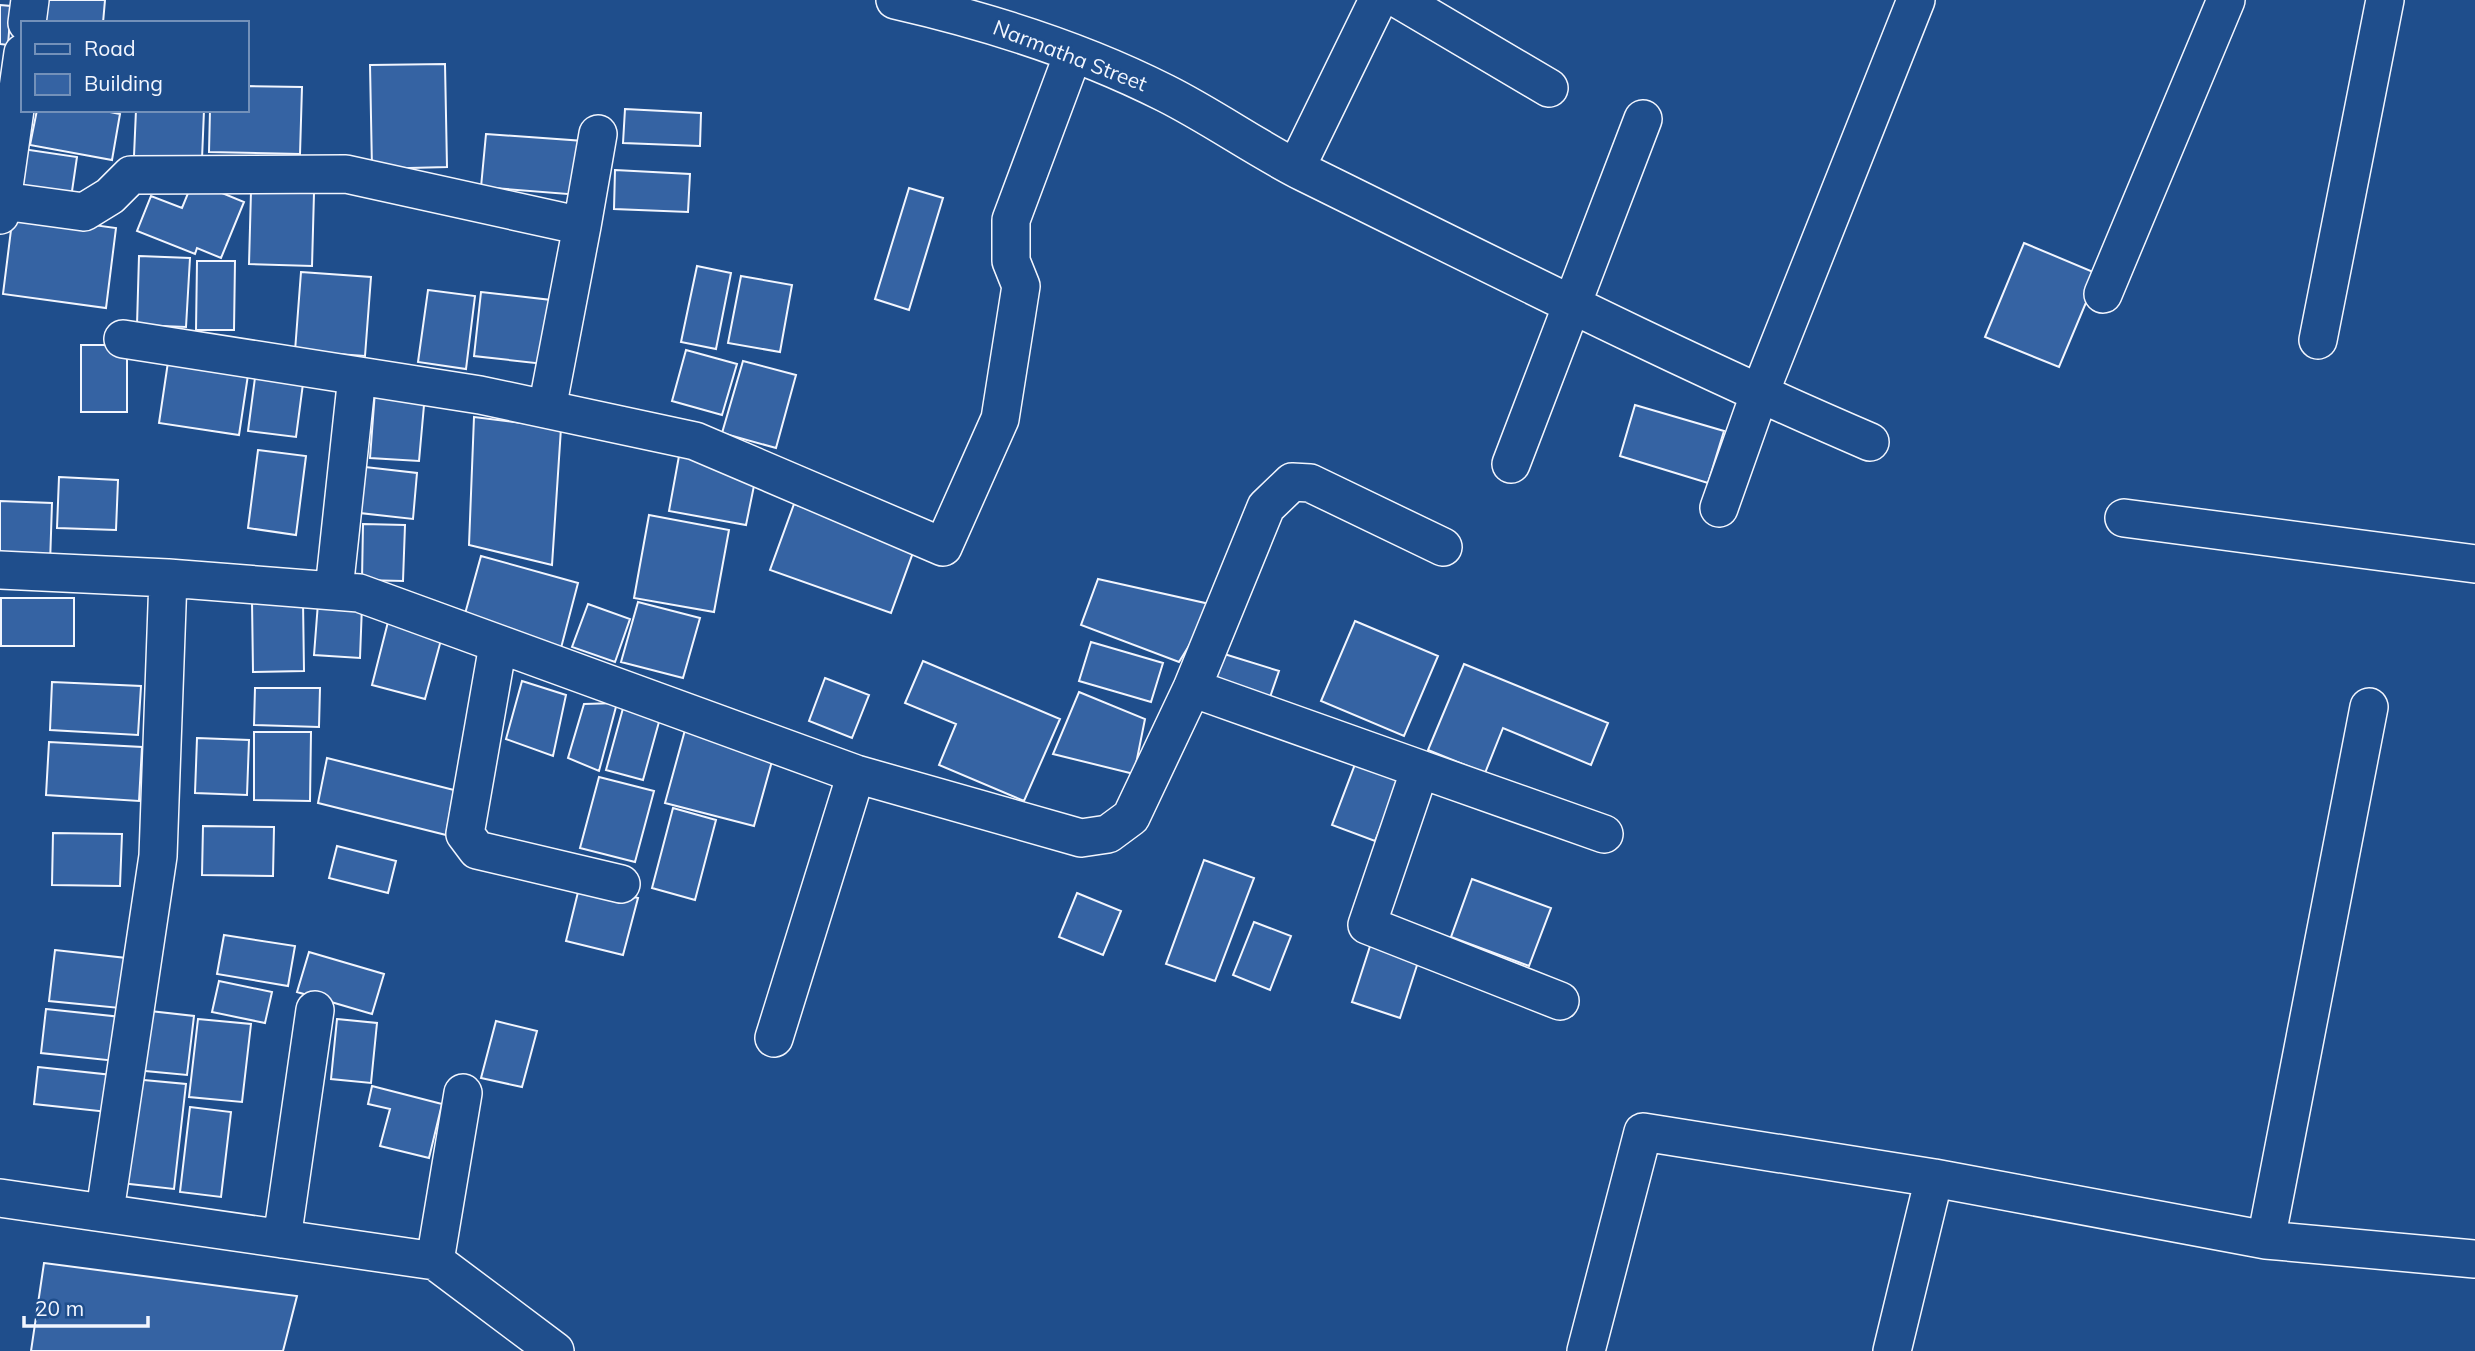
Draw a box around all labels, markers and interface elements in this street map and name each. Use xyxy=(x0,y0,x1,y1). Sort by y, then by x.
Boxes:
street label: Narmatha Street xyxy=(990,14,1151,96)
legend xyxy=(21,21,248,112)
text: Road xyxy=(84,35,135,61)
text: Building xyxy=(84,70,163,96)
scale bar xyxy=(24,1284,149,1328)
text: 20 m xyxy=(35,1295,84,1321)

